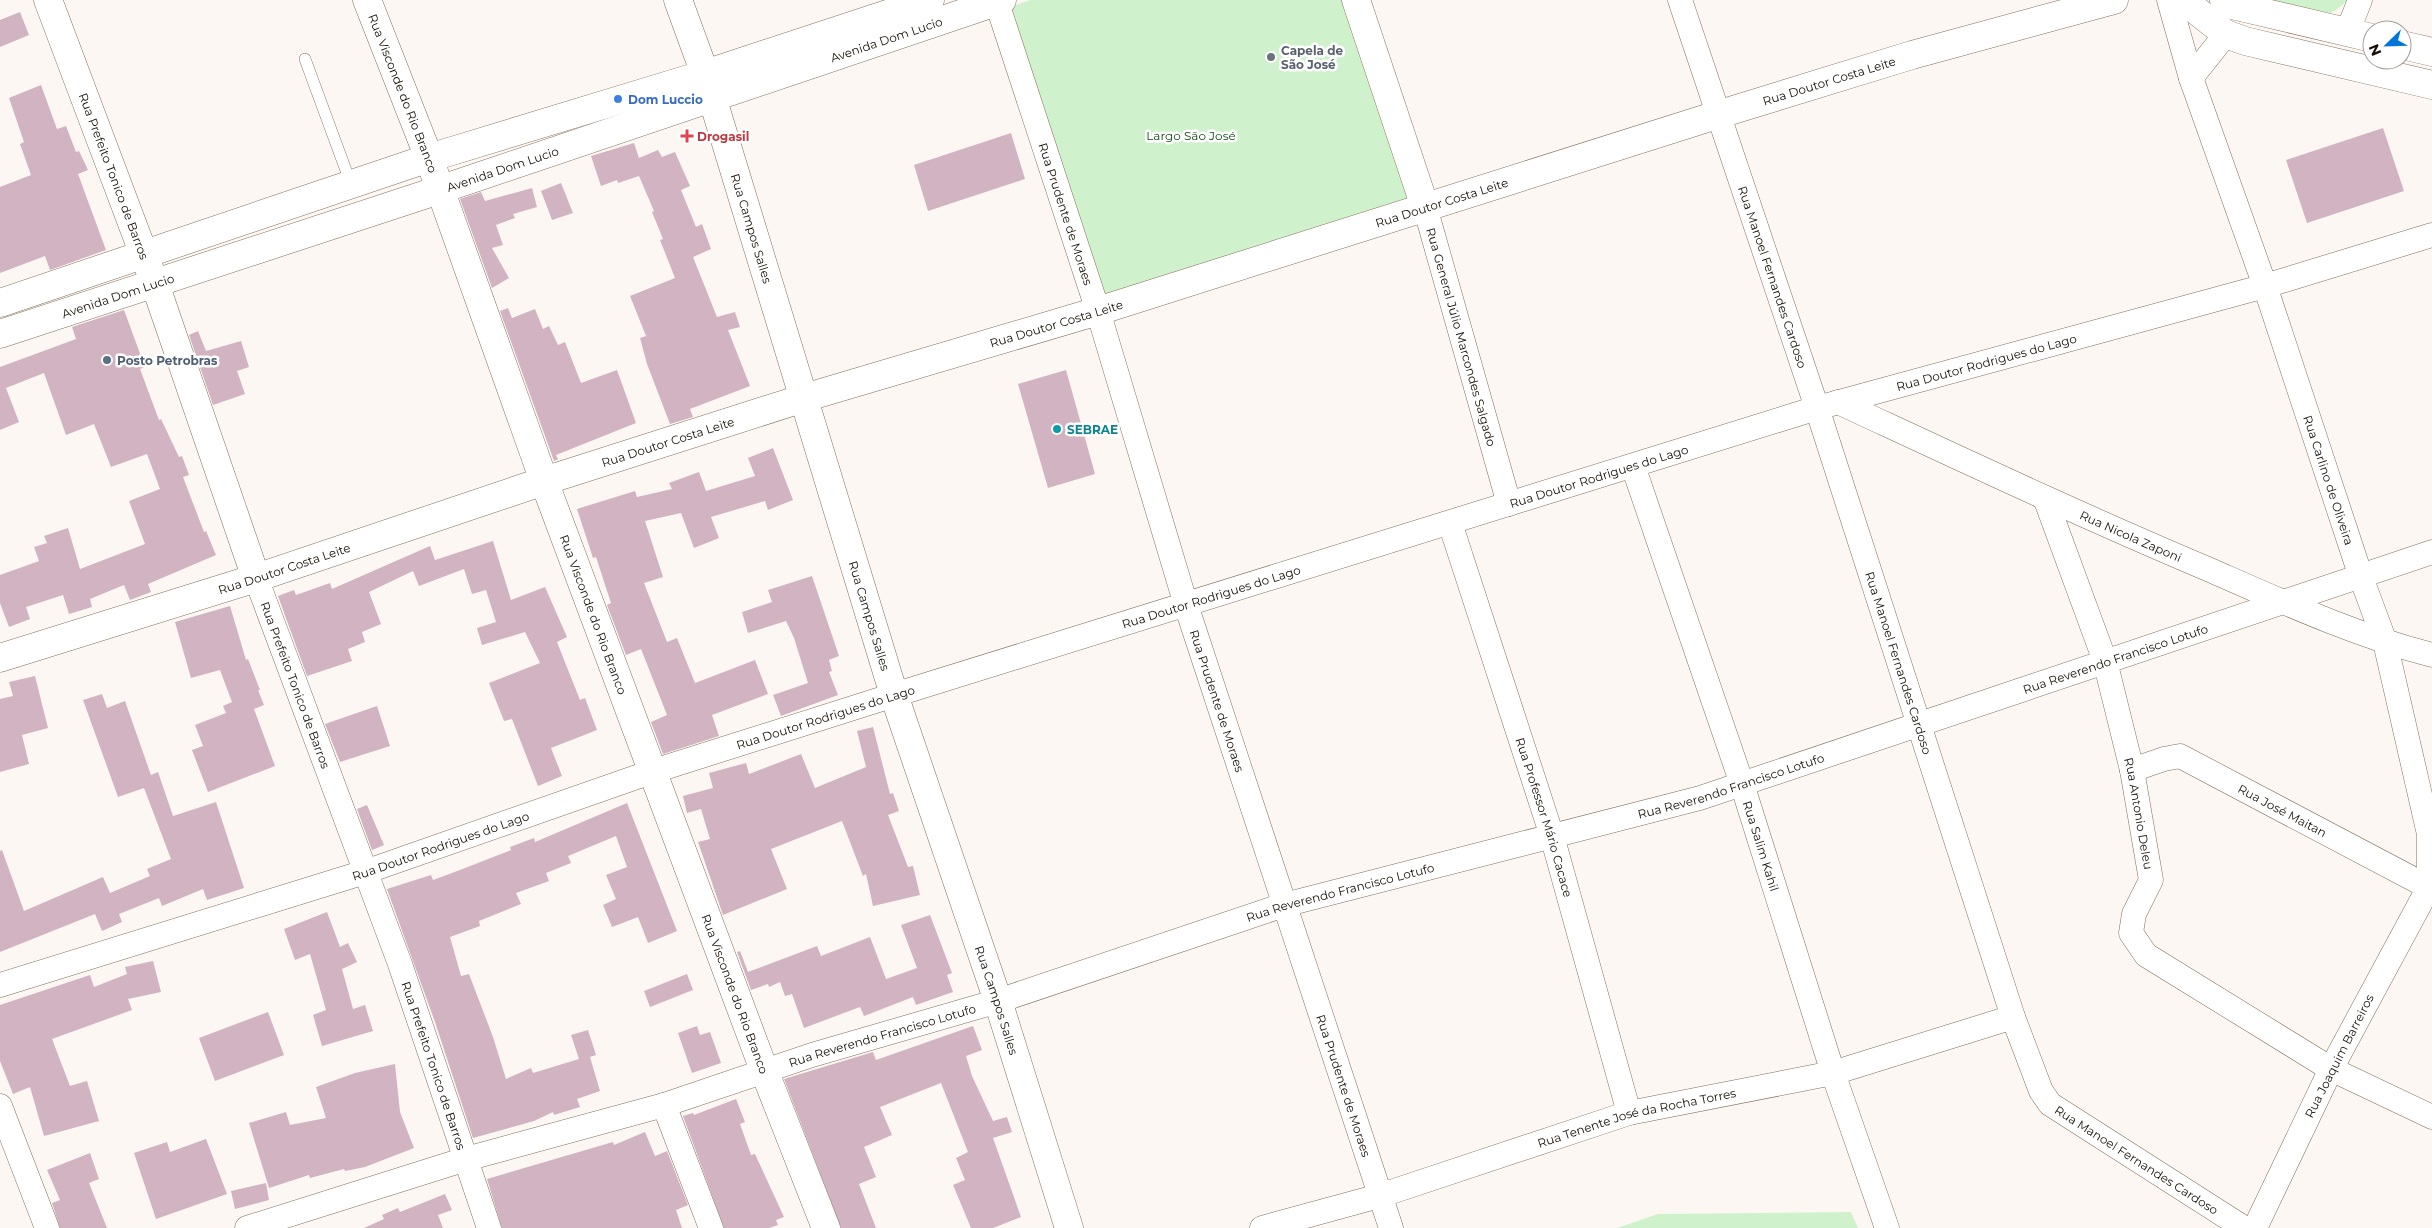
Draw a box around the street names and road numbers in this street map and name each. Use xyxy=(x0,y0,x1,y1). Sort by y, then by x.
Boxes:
street label: Rua Visconde do Rio Branco xyxy=(366,12,441,175)
street label: Avenida Dom Lucio xyxy=(828,13,944,65)
street label: Rua Doutor Costa Leite xyxy=(1760,53,1897,108)
street label: Rua Prefeito Tonico de Barros xyxy=(76,90,153,261)
street label: Rua Prudente de Moraes xyxy=(1036,141,1096,287)
street label: Avenida Dom Lucio xyxy=(444,143,561,194)
street label: Rua Campos Salles xyxy=(728,172,776,285)
street label: Rua Doutor Costa Leite xyxy=(1373,174,1510,230)
street label: Rua Manoel Fernandes Cardoso xyxy=(1735,184,1810,370)
street label: Rua General Júlio Marcondes Salgado xyxy=(1424,226,1500,448)
street label: Avenida Dom Lucio xyxy=(60,270,176,321)
street label: Rua Doutor Costa Leite xyxy=(988,296,1125,350)
street label: Rua Doutor Rodrigues do Lago xyxy=(1894,330,2078,394)
street label: Rua Doutor Costa Leite xyxy=(599,413,736,470)
street label: Rua Carlino de Oliveira xyxy=(2301,413,2357,547)
street label: Rua Doutor Rodrigues do Lago xyxy=(1508,441,1690,511)
street label: Rua Nicola Zaponi xyxy=(2078,507,2184,565)
street label: Rua Visconde do Rio Branco xyxy=(557,532,630,696)
street label: Rua Doutor Costa Leite xyxy=(216,539,352,597)
street label: Rua Campos Salles xyxy=(846,559,894,673)
street label: Rua Doutor Rodrigues do Lago xyxy=(1120,562,1302,631)
street label: Rua Manoel Fernandes Cardoso xyxy=(1863,569,1935,756)
street label: Rua Prefeito Tonico de Barros xyxy=(258,599,334,770)
street label: Rua Reverendo Francisco Lotufo xyxy=(2021,620,2210,697)
street label: Rua Prudente de Moraes xyxy=(1187,628,1248,774)
street label: Rua Doutor Rodrigues do Lago xyxy=(734,682,916,752)
street label: Rua Professor Mário Cacace xyxy=(1513,735,1576,899)
street label: Rua Reverendo Francisco Lotufo xyxy=(1636,749,1826,821)
street label: Rua Antonio Deleu xyxy=(2122,756,2157,871)
street label: Rua José Maitan xyxy=(2235,780,2329,840)
street label: Rua Salim Kahil xyxy=(1740,799,1783,893)
street label: Rua Doutor Rodrigues do Lago xyxy=(350,808,531,883)
street label: Rua Reverendo Francisco Lotufo xyxy=(1244,859,1436,925)
street label: Rua Visconde do Rio Branco xyxy=(699,912,772,1076)
street label: Rua Campos Salles xyxy=(972,944,1022,1057)
street label: Rua Prefeito Tonico de Barros xyxy=(399,979,470,1152)
street label: Rua Joaquim Barreiros xyxy=(2301,991,2377,1120)
street label: Rua Reverendo Francisco Lotufo xyxy=(787,1000,977,1070)
street label: Rua Prudente de Moraes xyxy=(1314,1012,1375,1159)
street label: Rua Tenente José da Rocha Torres xyxy=(1535,1085,1737,1150)
street label: Rua Manoel Fernandes Cardoso xyxy=(2052,1102,2221,1217)

